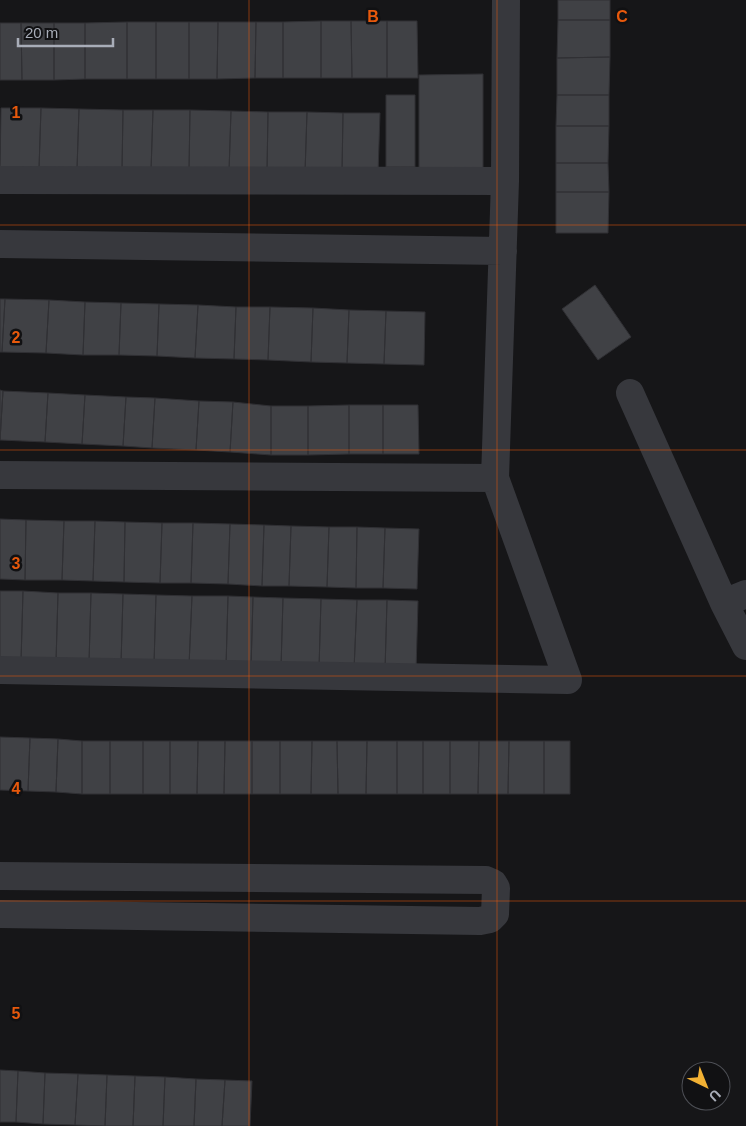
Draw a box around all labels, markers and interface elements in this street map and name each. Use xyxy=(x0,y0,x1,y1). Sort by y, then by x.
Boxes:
text: B xyxy=(367,8,379,25)
text: C xyxy=(616,8,628,25)
scale bar xyxy=(18,15,112,47)
text: 20 m xyxy=(25,24,58,41)
text: 1 xyxy=(12,104,21,121)
text: 2 xyxy=(12,329,21,346)
text: 3 xyxy=(12,555,21,572)
text: 4 xyxy=(12,780,21,797)
text: 5 xyxy=(12,1005,21,1022)
north arrow xyxy=(681,1061,731,1111)
text: U xyxy=(706,1086,724,1105)

